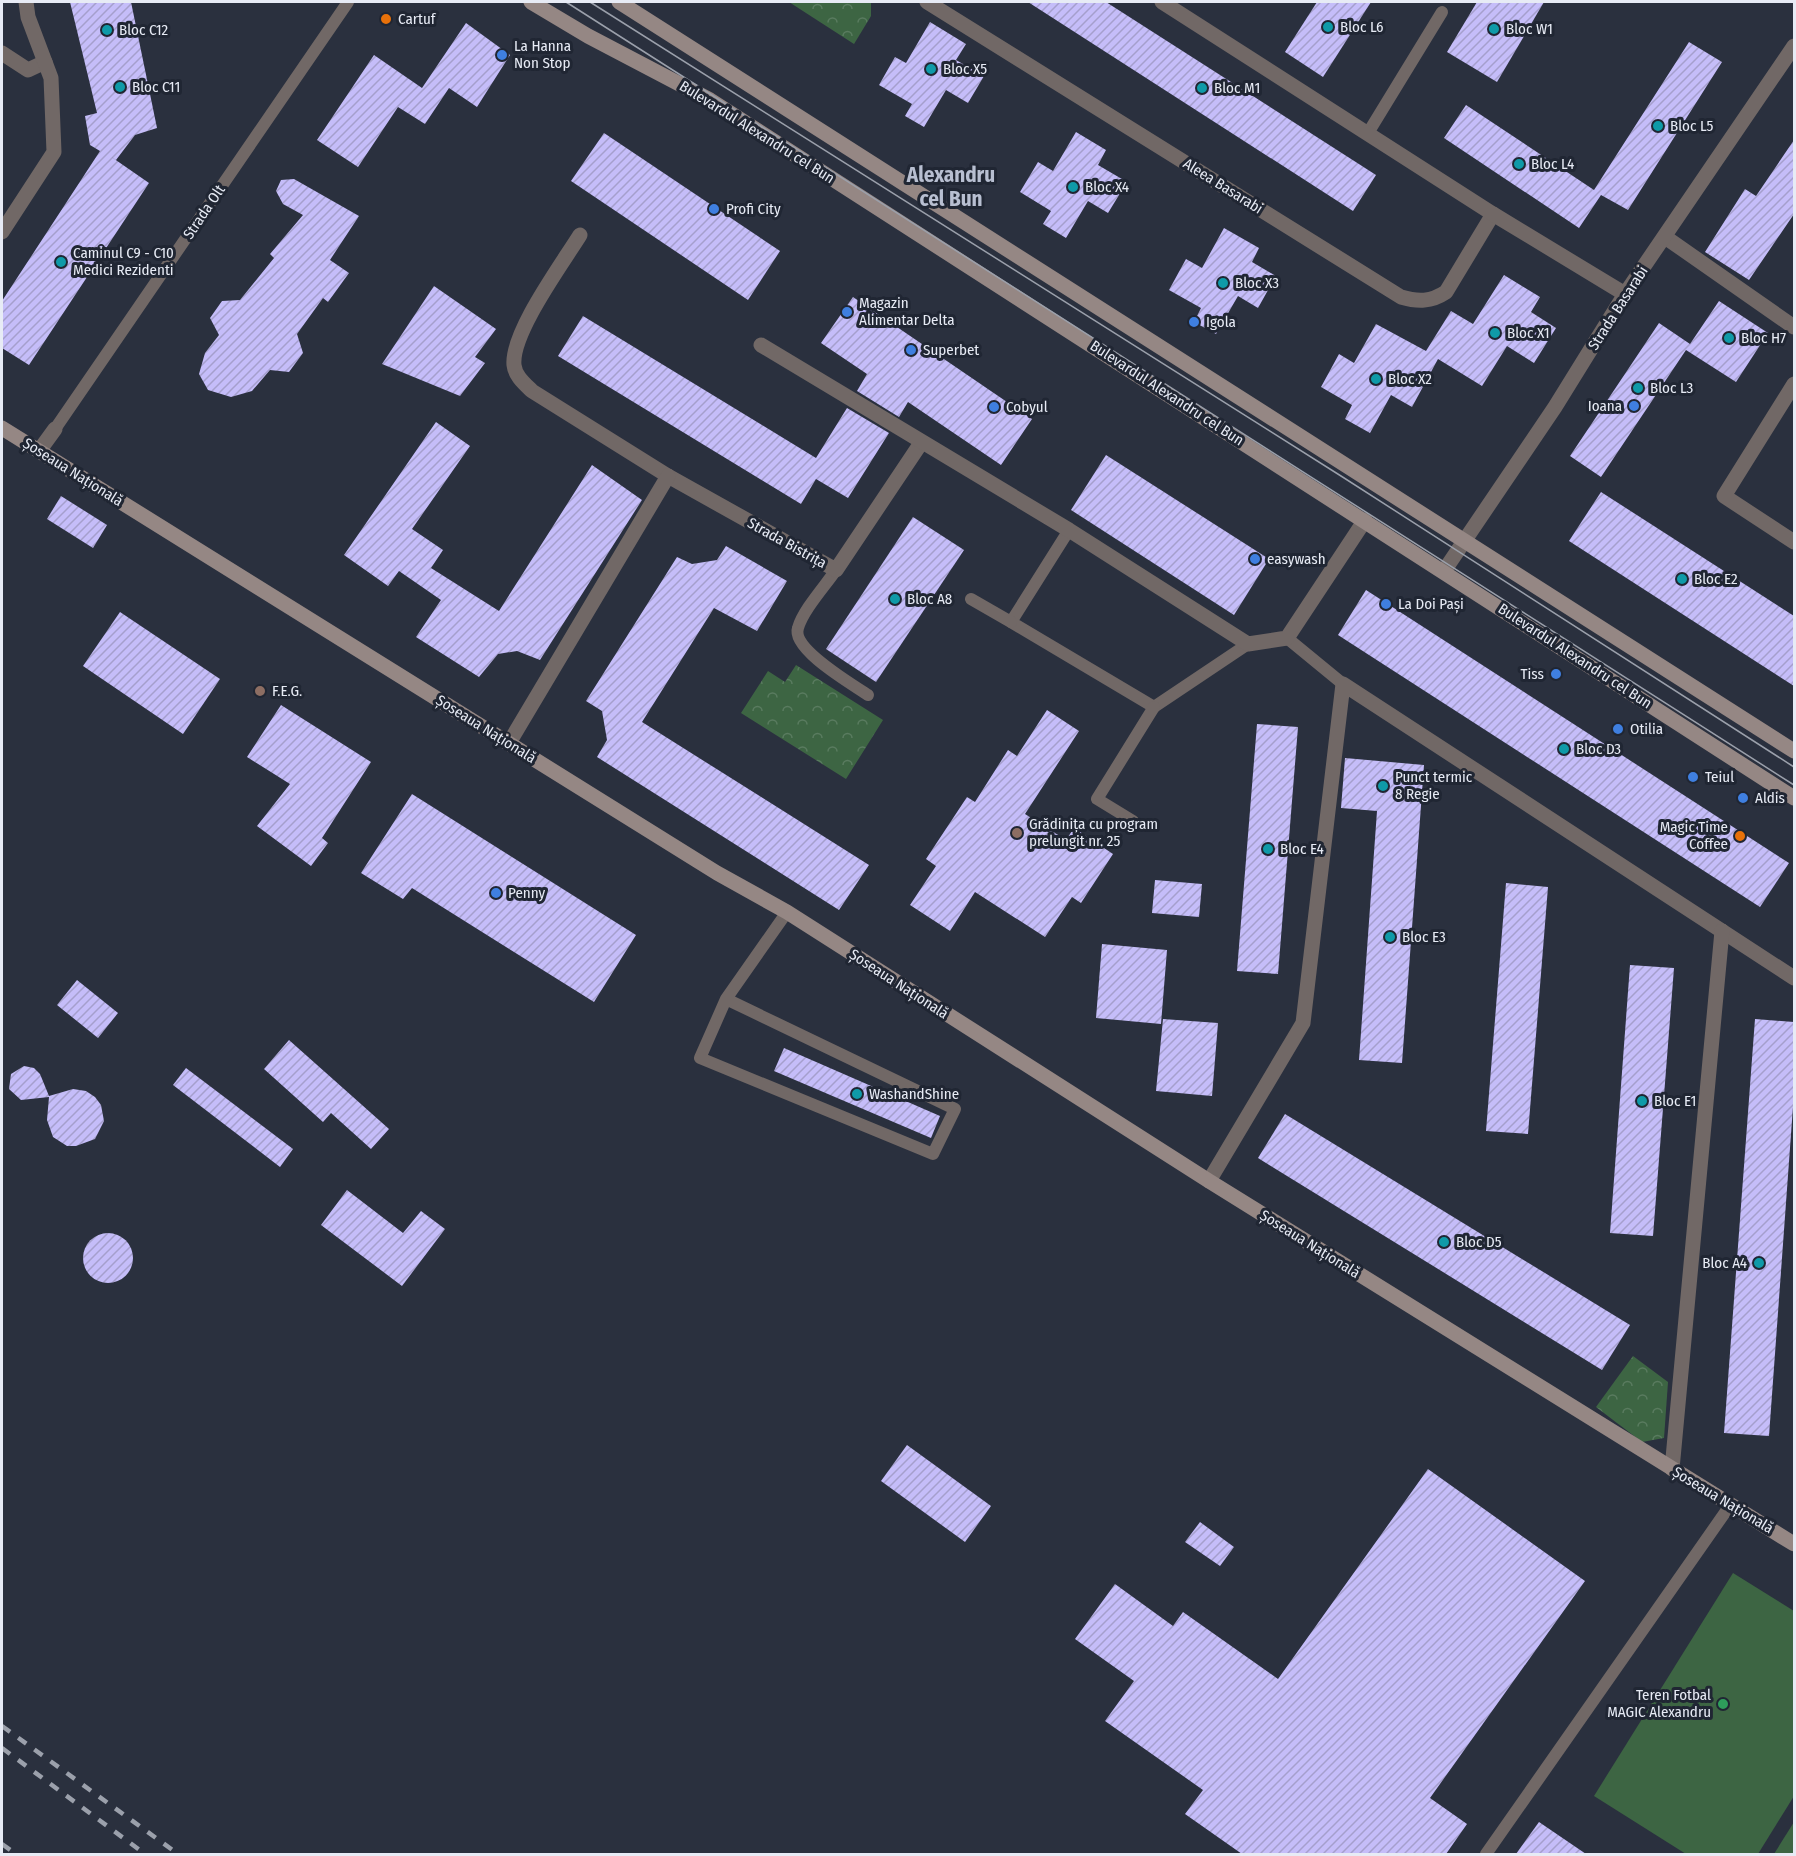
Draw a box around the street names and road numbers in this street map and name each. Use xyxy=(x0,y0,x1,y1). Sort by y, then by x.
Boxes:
street label: Bulevardul Alexandru cel Bun xyxy=(676,77,838,187)
street label: Aleea Basarabi xyxy=(1180,154,1266,218)
street label: Strada Olt xyxy=(179,181,229,243)
street label: Strada Basarabi xyxy=(1584,263,1652,353)
street label: Bulevardul Alexandru cel Bun xyxy=(1087,337,1247,449)
street label: Șoseaua Națională xyxy=(19,434,126,511)
street label: Strada Bistrița xyxy=(744,514,830,573)
street label: Bulevardul Alexandru cel Bun xyxy=(1495,600,1655,712)
street label: Șoseaua Națională xyxy=(432,691,539,768)
street label: Șoseaua Națională xyxy=(846,945,952,1024)
street label: Șoseaua Națională xyxy=(1256,1206,1363,1283)
street label: Șoseaua Națională xyxy=(1669,1463,1777,1538)

